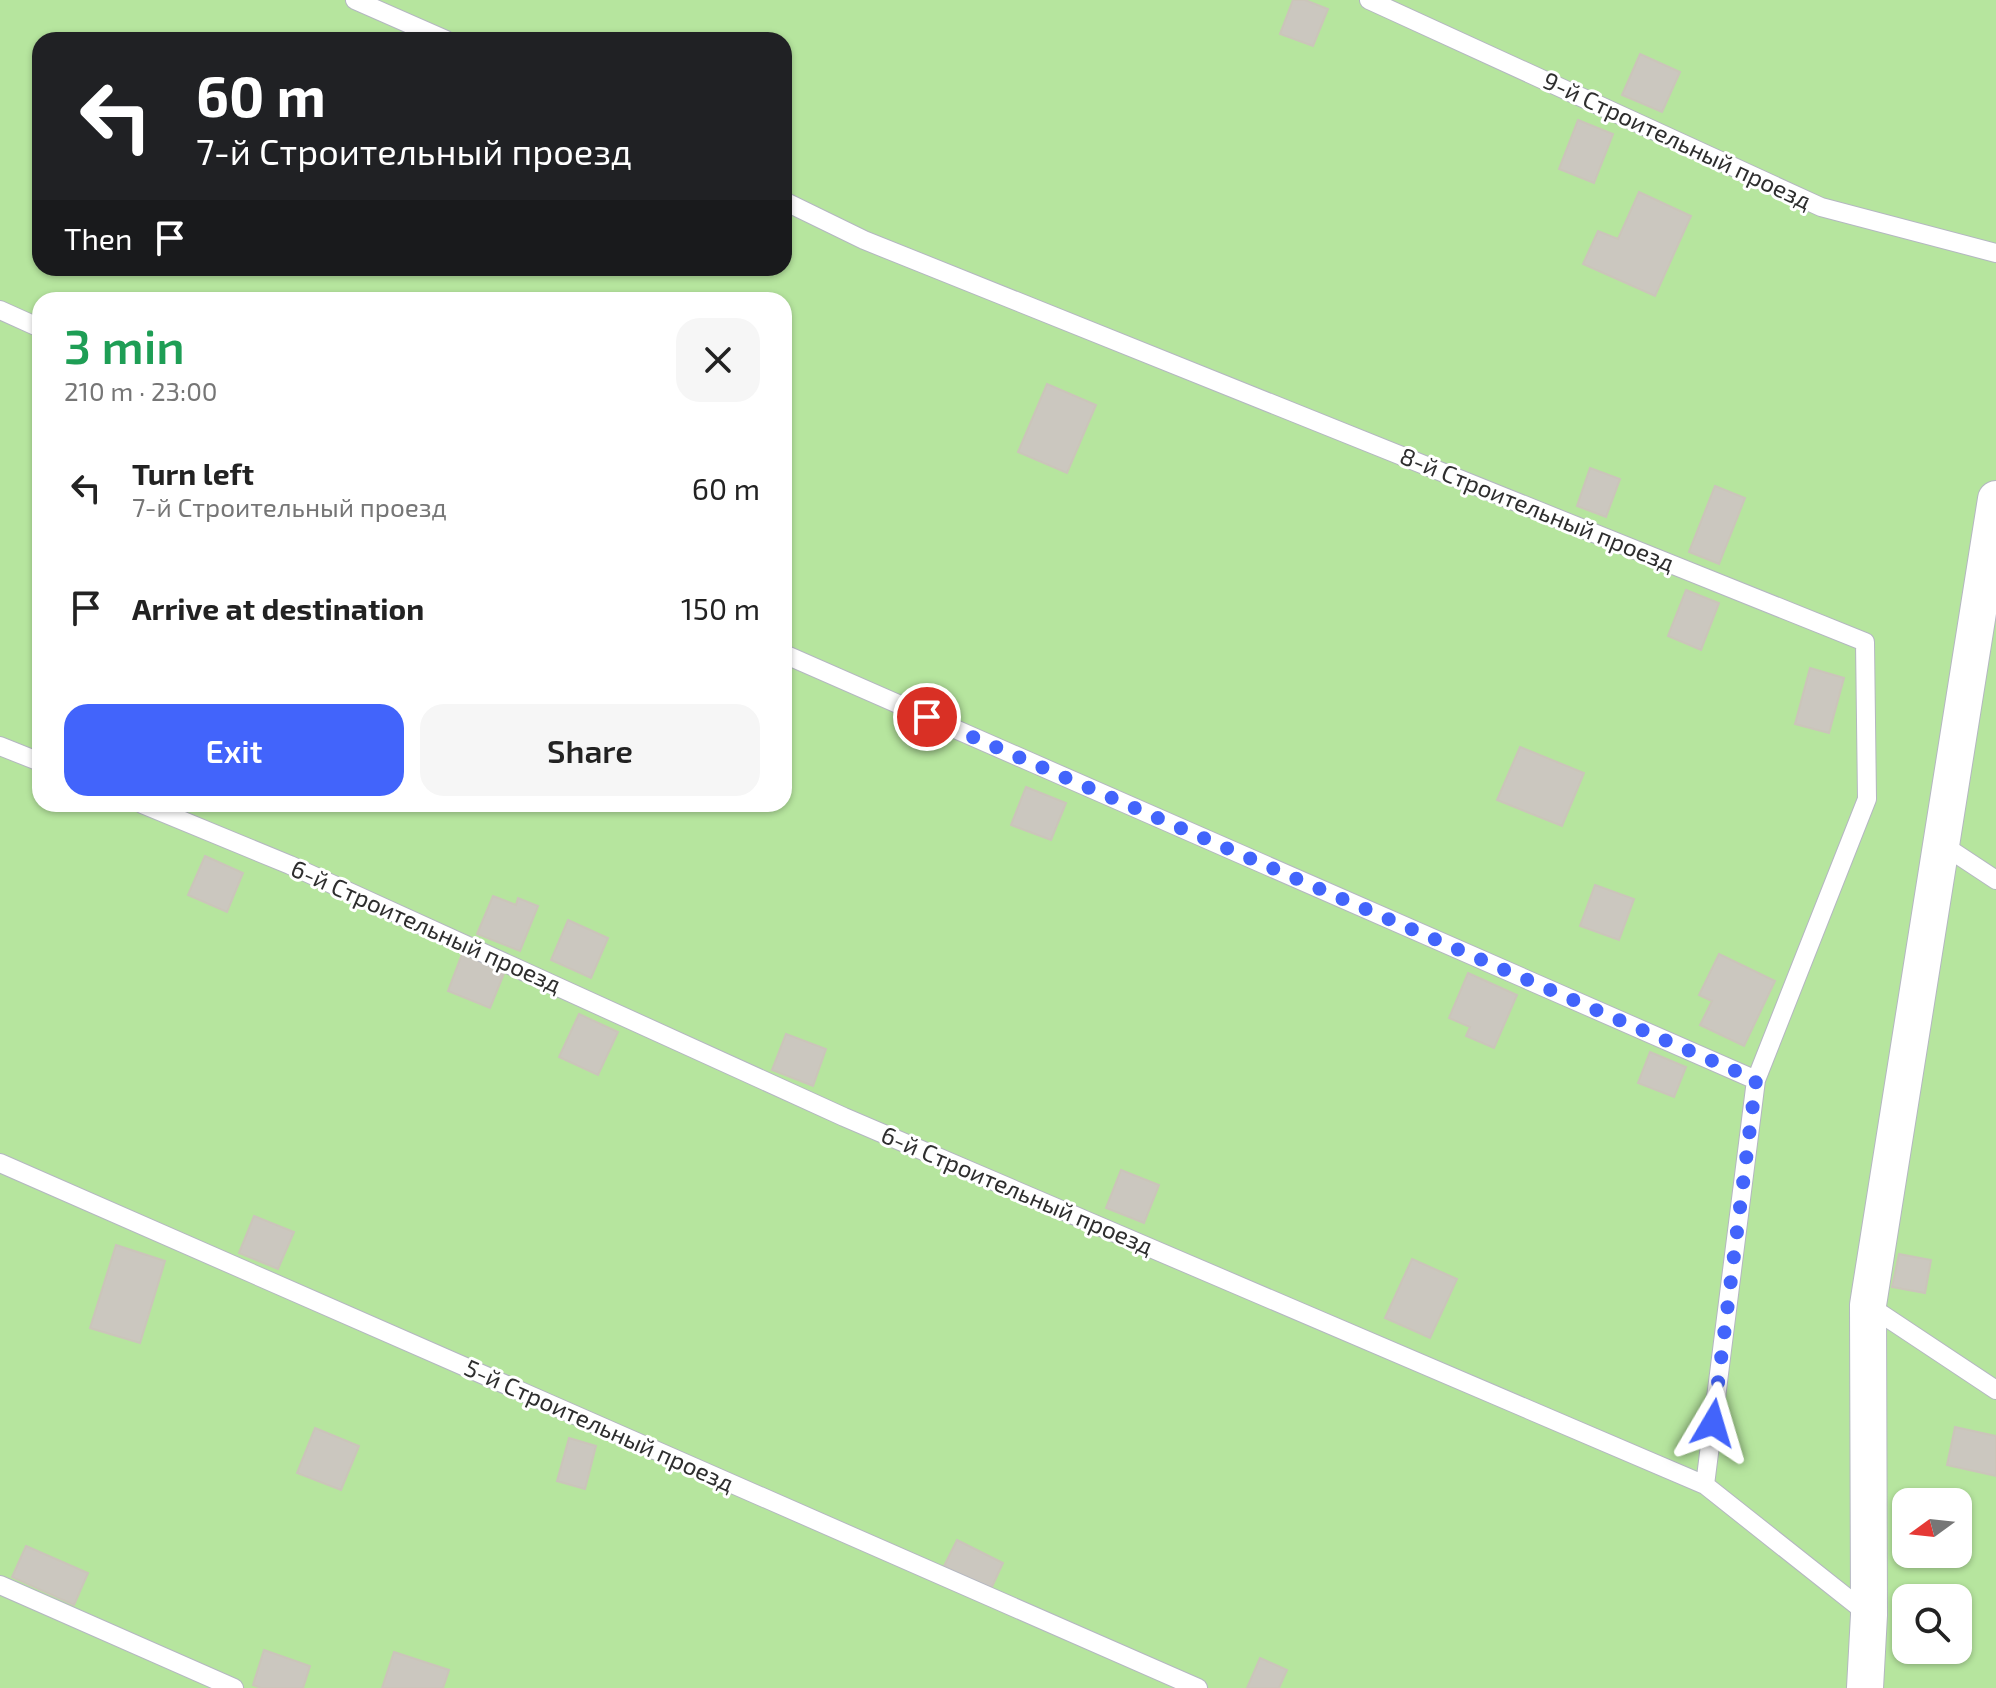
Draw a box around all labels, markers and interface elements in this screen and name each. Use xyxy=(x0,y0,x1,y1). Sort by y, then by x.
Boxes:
text: 60 m xyxy=(196,61,326,128)
icon: left xyxy=(64,64,168,168)
street label: 9-й Строительный проезд xyxy=(1539,65,1816,215)
text: 7-й Строительный проезд xyxy=(196,129,632,172)
icon: arrive xyxy=(148,216,192,260)
text: Then xyxy=(64,220,132,256)
text: 3 min xyxy=(64,316,185,374)
button: close xyxy=(676,318,760,402)
text: 210 m · 23:00 xyxy=(64,375,218,406)
street label: 8-й Строительный проезд xyxy=(1396,440,1679,577)
text: Turn left xyxy=(132,455,254,491)
icon: left xyxy=(64,466,108,510)
text: 60 m xyxy=(692,470,760,506)
text: 7-й Строительный проезд xyxy=(132,491,447,522)
icon: arrive xyxy=(64,586,108,630)
text: Arrive at destination xyxy=(132,590,424,626)
text: 150 m xyxy=(681,590,760,626)
pin xyxy=(893,683,961,751)
icon: arrive xyxy=(905,695,949,739)
button: Exit xyxy=(64,704,404,796)
button: Share xyxy=(420,704,760,796)
street label: 6-й Строительный проезд xyxy=(287,853,566,998)
street label: 6-й Строительный проезд xyxy=(877,1119,1158,1260)
street label: 5-й Строительный проезд xyxy=(460,1352,739,1497)
position arrow xyxy=(1671,1381,1755,1465)
north arrow xyxy=(1892,1488,1972,1568)
map controls xyxy=(1892,1488,1972,1664)
button: search xyxy=(1892,1584,1972,1664)

